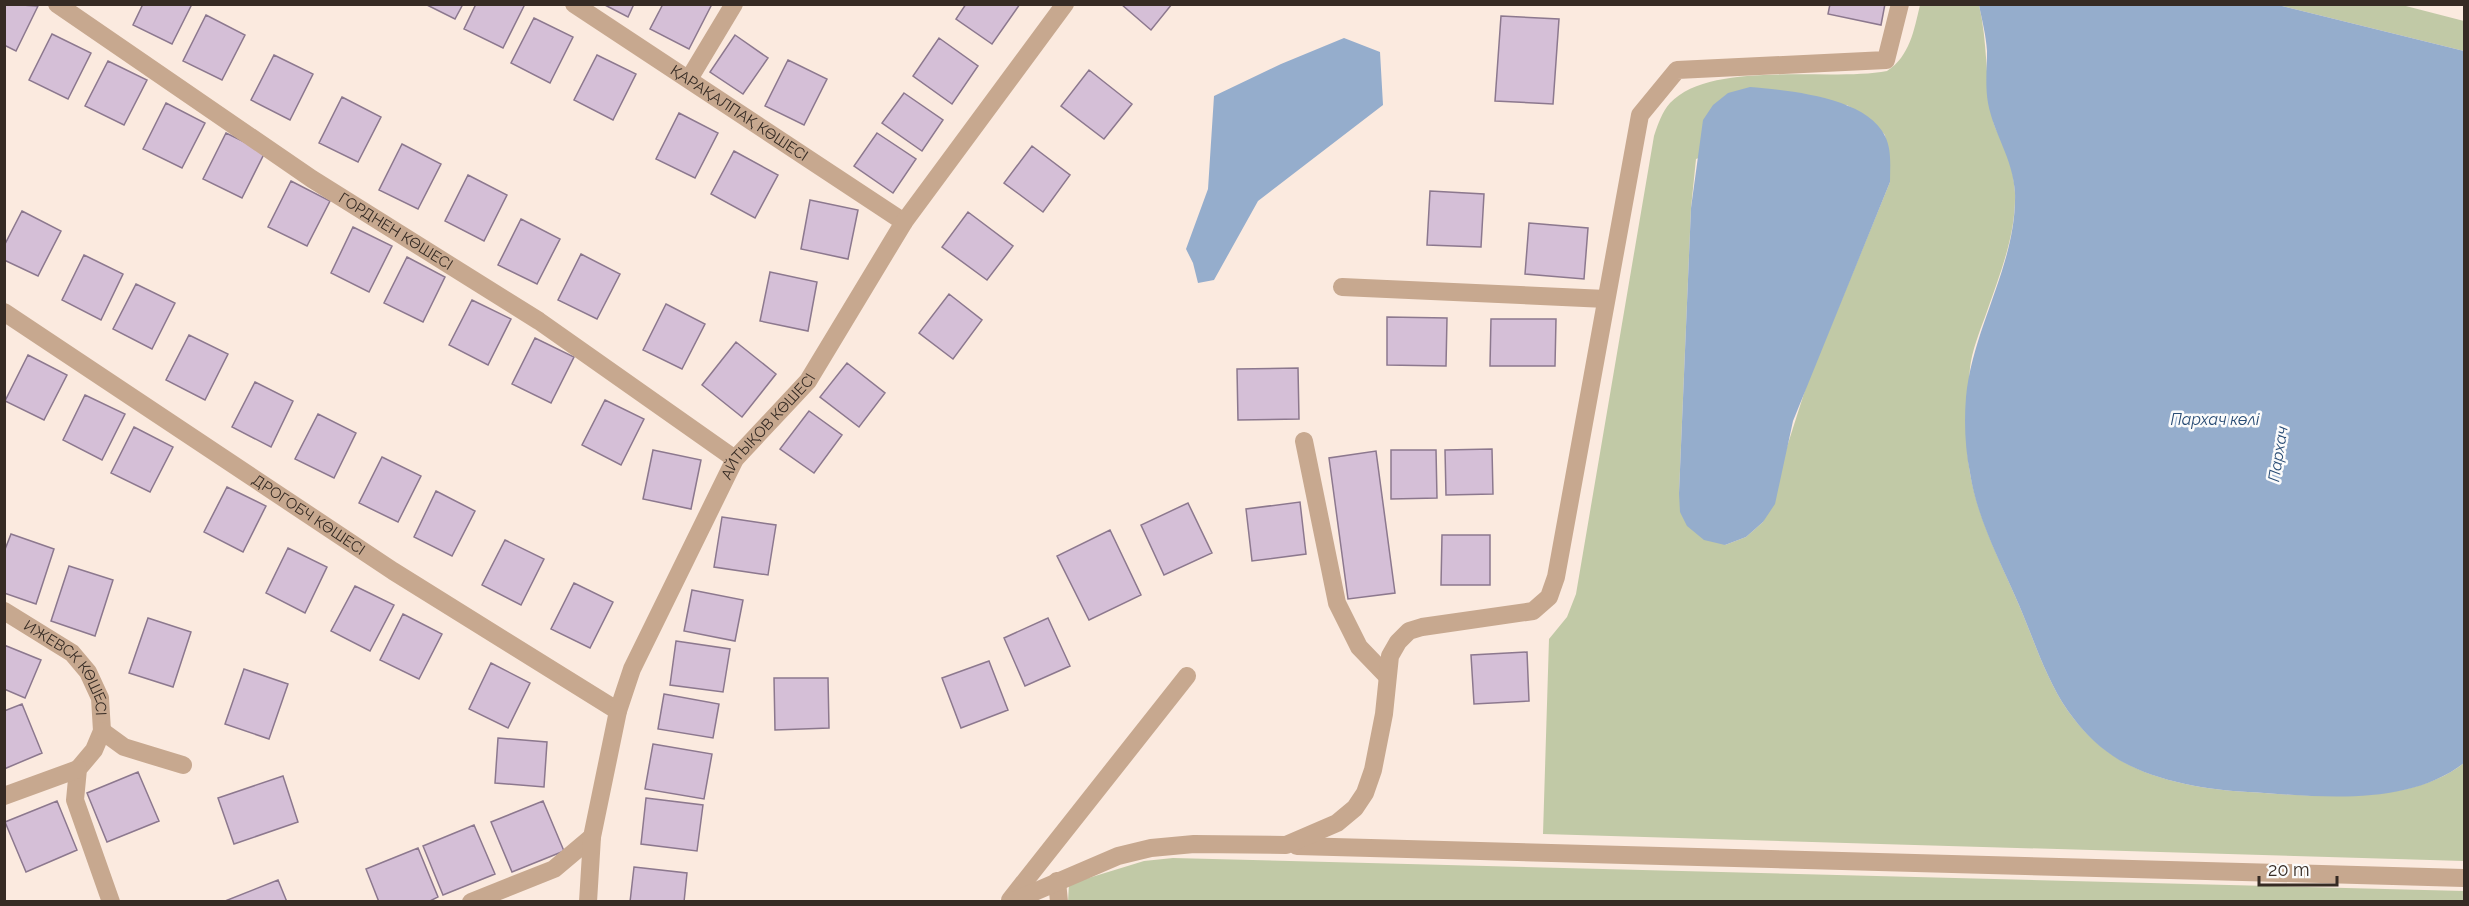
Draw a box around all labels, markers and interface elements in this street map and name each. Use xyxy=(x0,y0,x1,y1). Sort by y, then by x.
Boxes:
street label: ҚАРАҚАЛПАҚ КӨШЕСІ xyxy=(667,61,811,165)
street label: ГОРДНЕН КӨШЕСІ xyxy=(335,189,456,274)
street label: АЙТЫҚОВ КӨШЕСІ xyxy=(717,370,819,483)
water label: Пархач көлі xyxy=(2170,410,2260,429)
water label: Пархач xyxy=(2264,425,2292,483)
street label: ДРОГОБЧ КӨШЕСІ xyxy=(249,471,368,559)
street label: ИЖЕВСК КӨШЕСІ xyxy=(20,616,110,716)
scale bar xyxy=(2259,849,2337,887)
text: 20 m xyxy=(2268,859,2310,880)

